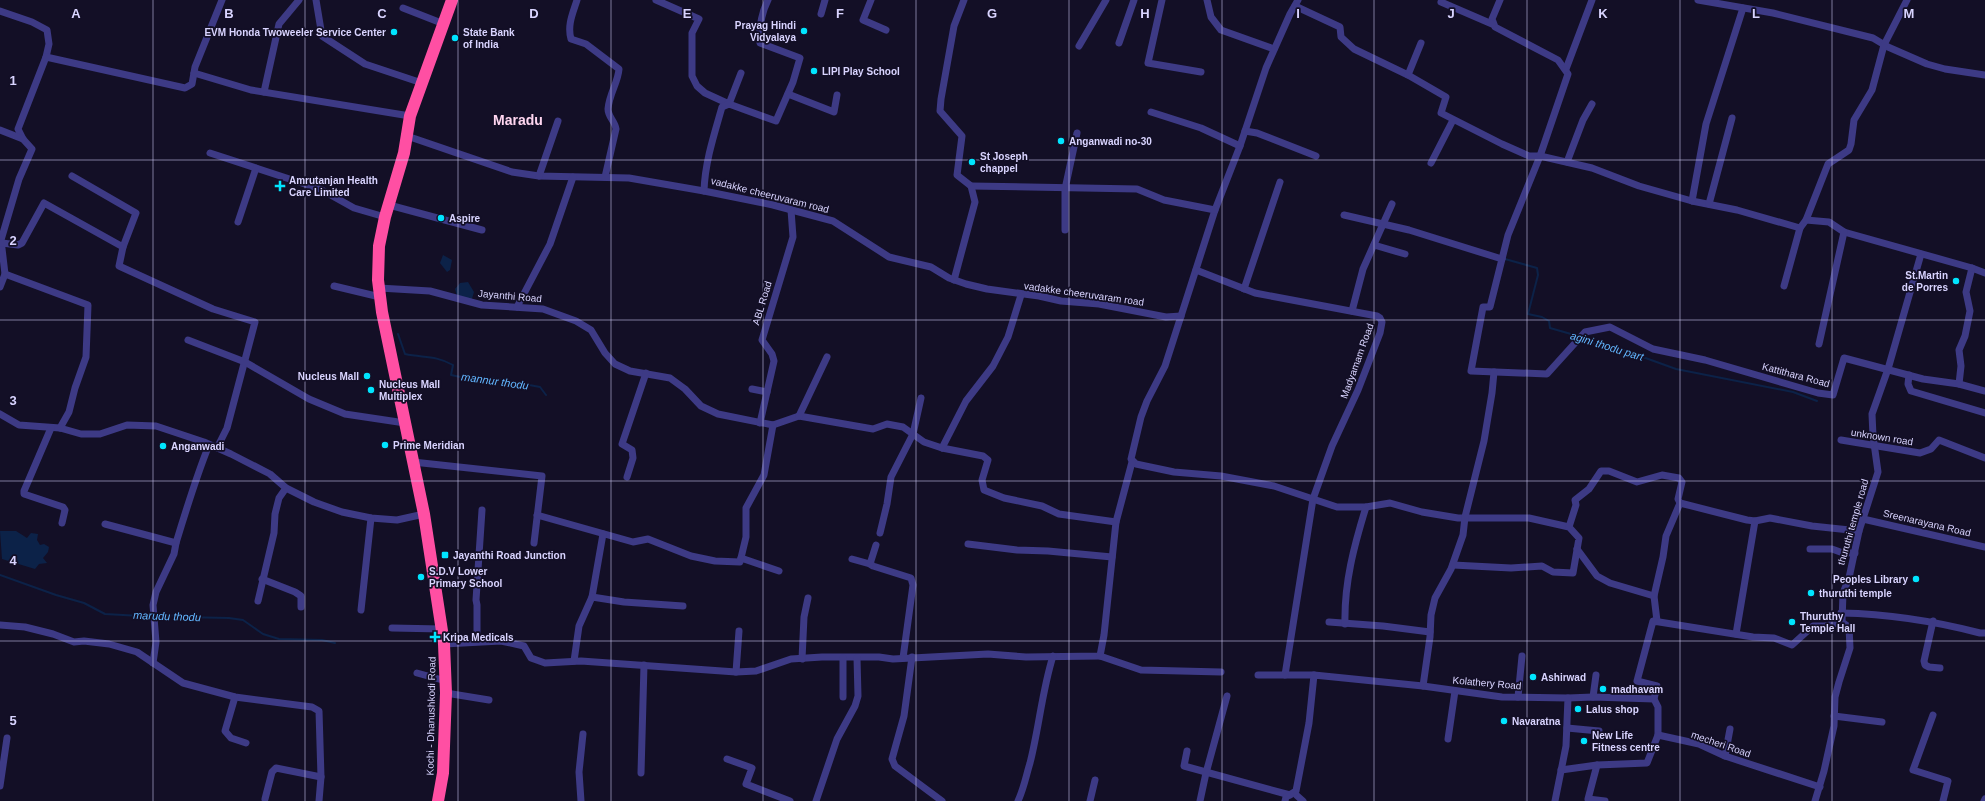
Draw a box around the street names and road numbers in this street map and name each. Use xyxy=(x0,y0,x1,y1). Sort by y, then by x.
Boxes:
street label: vadakke cheeruvaram road xyxy=(710,175,830,215)
street label: ABL Road xyxy=(750,280,774,326)
street label: vadakke cheeruvaram road xyxy=(1023,280,1145,308)
street label: Jayanthi Road xyxy=(478,288,542,304)
street label: Madyamam Road xyxy=(1338,322,1376,400)
street label: Kattithara Road xyxy=(1761,361,1831,389)
street label: unknown road xyxy=(1850,427,1914,447)
street label: thuruthi temple road xyxy=(1835,478,1871,566)
street label: Sreenarayana Road xyxy=(1882,508,1972,538)
street label: Kochi - Dhanushkodi Road xyxy=(424,656,438,776)
street label: Kolathery Road xyxy=(1452,675,1522,691)
street label: mecheri Road xyxy=(1690,729,1752,759)

